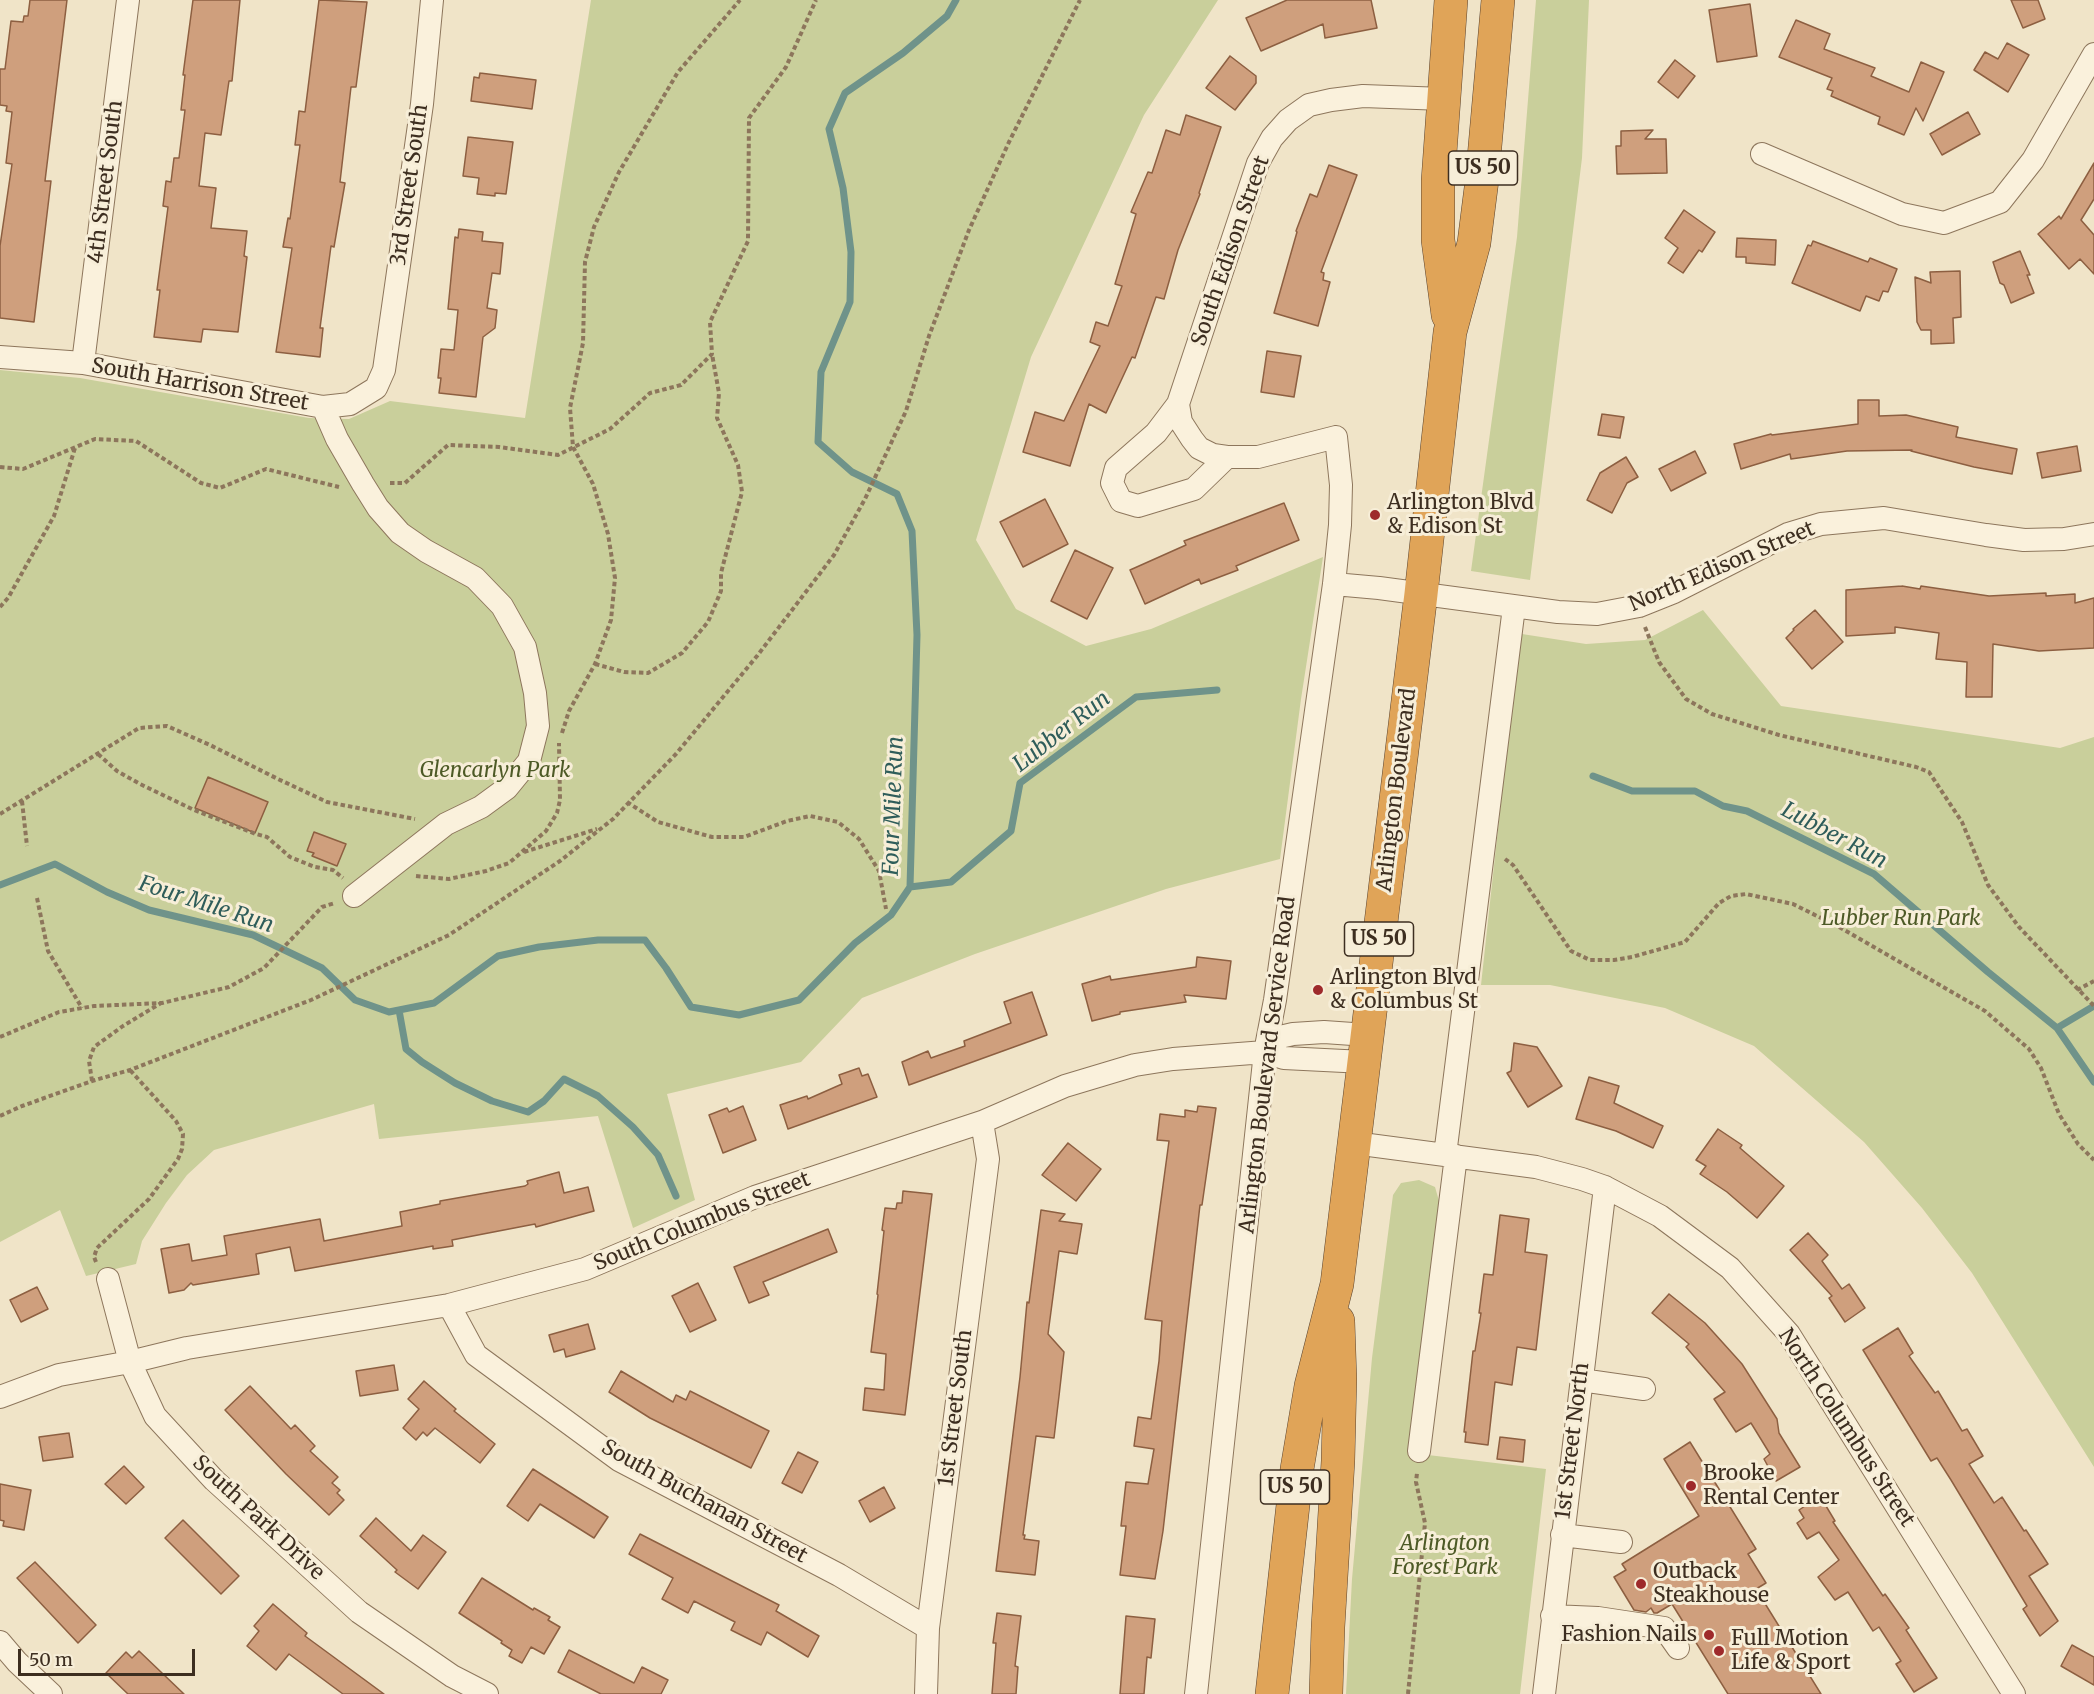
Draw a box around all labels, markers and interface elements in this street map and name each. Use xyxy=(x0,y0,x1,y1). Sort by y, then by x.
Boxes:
street label: 4th Street South xyxy=(83,99,129,265)
street label: 3rd Street South xyxy=(386,103,434,267)
road number: US 50 xyxy=(1448,151,1518,185)
street label: South Edison Street xyxy=(1187,153,1275,349)
street label: South Harrison Street xyxy=(89,353,311,417)
place label: Arlington Blvd & Edison St xyxy=(1387,490,1534,540)
marker: Arlington Blvd & Edison St xyxy=(1368,508,1382,522)
street label: North Edison Street xyxy=(1625,516,1819,618)
water label: Lubber Run xyxy=(1008,686,1116,778)
street label: Arlington Boulevard xyxy=(1372,687,1422,893)
water label: Four Mile Run xyxy=(878,736,910,876)
park label: Glencarlyn Park xyxy=(420,758,570,784)
water label: Lubber Run xyxy=(1777,797,1891,875)
water label: Four Mile Run xyxy=(135,871,277,939)
street label: Arlington Boulevard Service Road xyxy=(1235,895,1301,1235)
park label: Lubber Run Park xyxy=(1821,906,1981,932)
road number: US 50 xyxy=(1344,922,1414,956)
place label: Arlington Blvd & Columbus St xyxy=(1330,965,1478,1015)
marker: Arlington Blvd & Columbus St xyxy=(1311,983,1325,997)
street label: South Columbus Street xyxy=(590,1167,814,1277)
street label: North Columbus Street xyxy=(1772,1324,1920,1532)
street label: 1st Street South xyxy=(934,1328,978,1488)
street label: 1st Street North xyxy=(1551,1361,1595,1521)
street label: South Buchanan Street xyxy=(597,1435,811,1569)
street label: South Park Drive xyxy=(187,1450,329,1586)
place label: Brooke Rental Center xyxy=(1703,1461,1839,1511)
road number: US 50 xyxy=(1260,1470,1330,1504)
marker: Brooke Rental Center xyxy=(1684,1479,1698,1493)
park label: Arlington Forest Park xyxy=(1392,1531,1498,1581)
place label: Outback Steakhouse xyxy=(1653,1559,1769,1609)
marker: Outback Steakhouse xyxy=(1634,1577,1648,1591)
place label: Fashion Nails xyxy=(1561,1622,1697,1648)
place label: Full Motion Life & Sport xyxy=(1731,1626,1851,1676)
marker: Fashion Nails xyxy=(1702,1628,1716,1642)
scale bar xyxy=(21,1637,198,1675)
marker: Full Motion Life & Sport xyxy=(1712,1644,1726,1658)
text: 50 m xyxy=(29,1648,73,1671)

